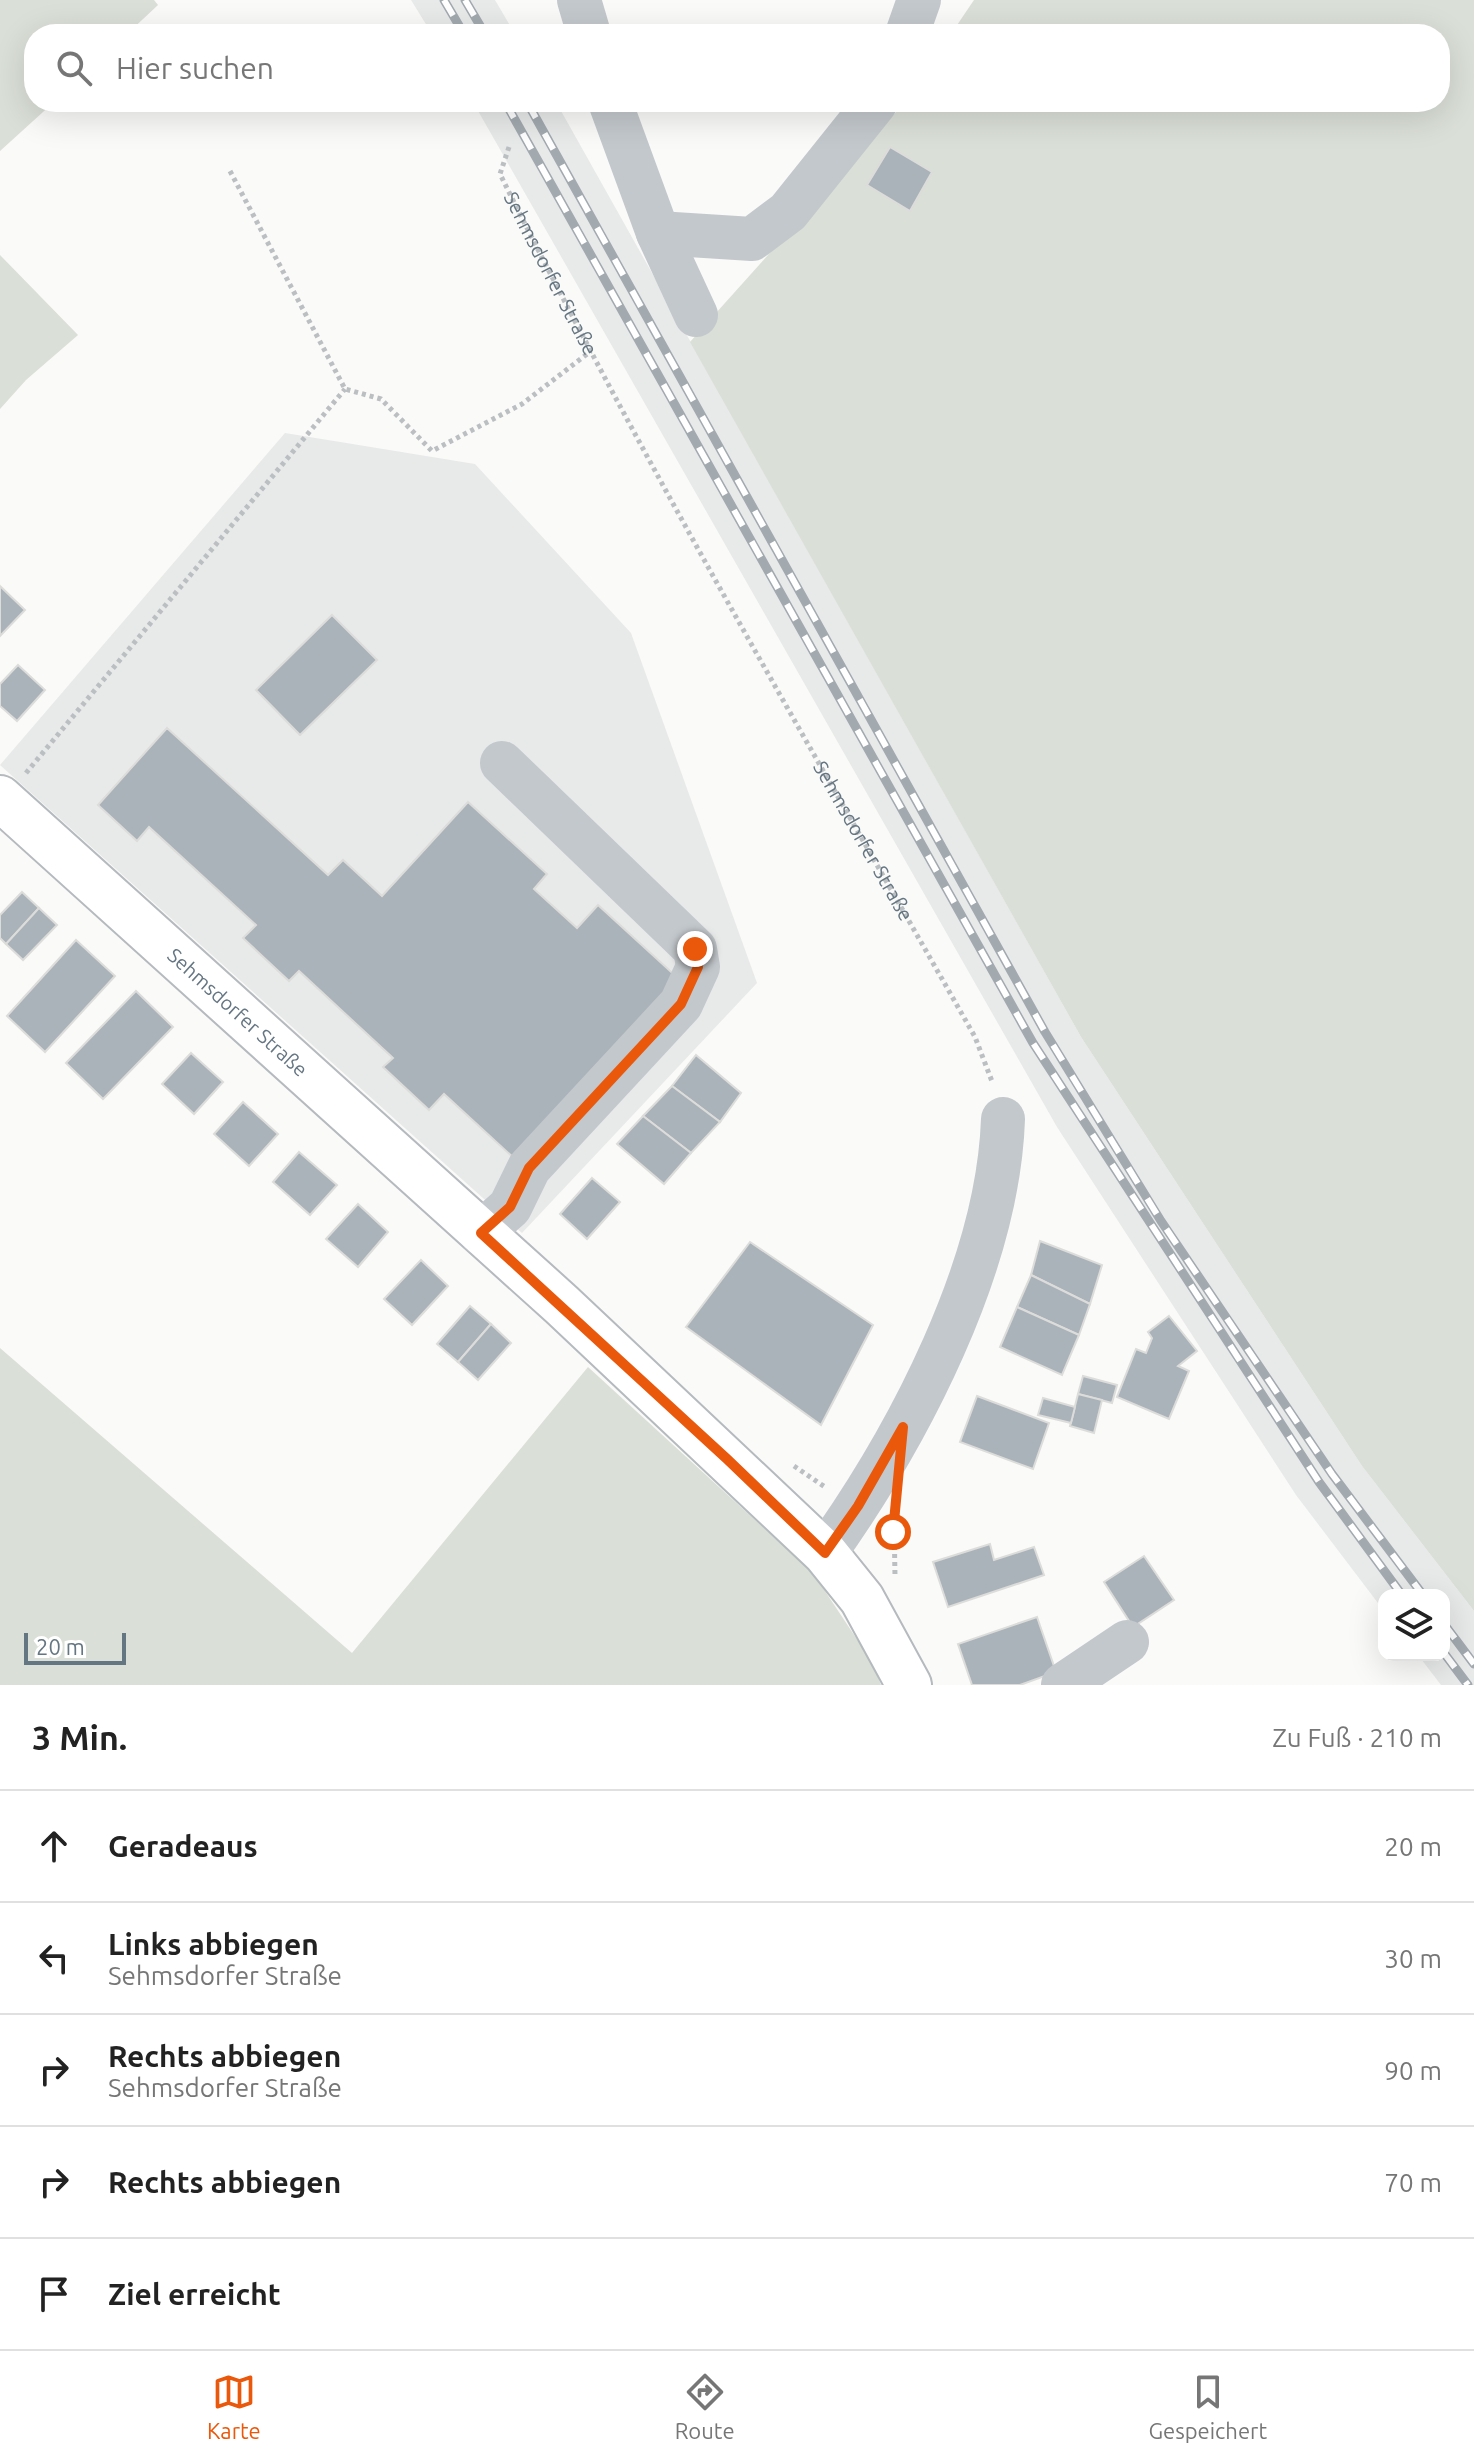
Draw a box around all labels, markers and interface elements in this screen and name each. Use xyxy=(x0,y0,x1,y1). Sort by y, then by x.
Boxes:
search box xyxy=(24,24,1450,112)
icon: search xyxy=(52,46,96,90)
text: Hier suchen xyxy=(116,51,274,85)
street label: Sehmsdorfer Straße xyxy=(500,188,603,359)
street label: Sehmsdorfer Straße xyxy=(809,757,918,925)
route end xyxy=(677,931,713,967)
street label: Sehmsdorfer Straße xyxy=(163,943,312,1081)
route start xyxy=(875,1514,911,1550)
map controls xyxy=(1378,1589,1450,1661)
button: layers xyxy=(1378,1589,1450,1661)
scale bar xyxy=(24,1629,126,1665)
text: 20 m xyxy=(36,1634,85,1659)
text: 3 Min. xyxy=(32,1718,127,1756)
text: Zu Fuß · 210 m xyxy=(1272,1723,1442,1752)
icon: ahead xyxy=(32,1824,76,1868)
text: Geradeaus xyxy=(108,1829,258,1863)
text: 20 m xyxy=(1384,1832,1442,1861)
text: Links abbiegen xyxy=(108,1927,319,1961)
icon: left xyxy=(32,1936,76,1980)
text: 30 m xyxy=(1384,1944,1442,1973)
text: Sehmsdorfer Straße xyxy=(108,1961,342,1990)
text: Rechts abbiegen xyxy=(108,2039,341,2073)
icon: right xyxy=(32,2048,76,2092)
text: 90 m xyxy=(1384,2056,1442,2085)
text: Sehmsdorfer Straße xyxy=(108,2073,342,2102)
icon: right xyxy=(32,2160,76,2204)
text: Rechts abbiegen xyxy=(108,2165,341,2199)
text: 70 m xyxy=(1384,2168,1442,2197)
icon: arrive xyxy=(32,2272,76,2316)
text: Ziel erreicht xyxy=(108,2277,281,2311)
tab: Karte xyxy=(207,2370,261,2443)
tab: Route xyxy=(675,2370,735,2443)
tab: Gespeichert xyxy=(1148,2370,1267,2443)

